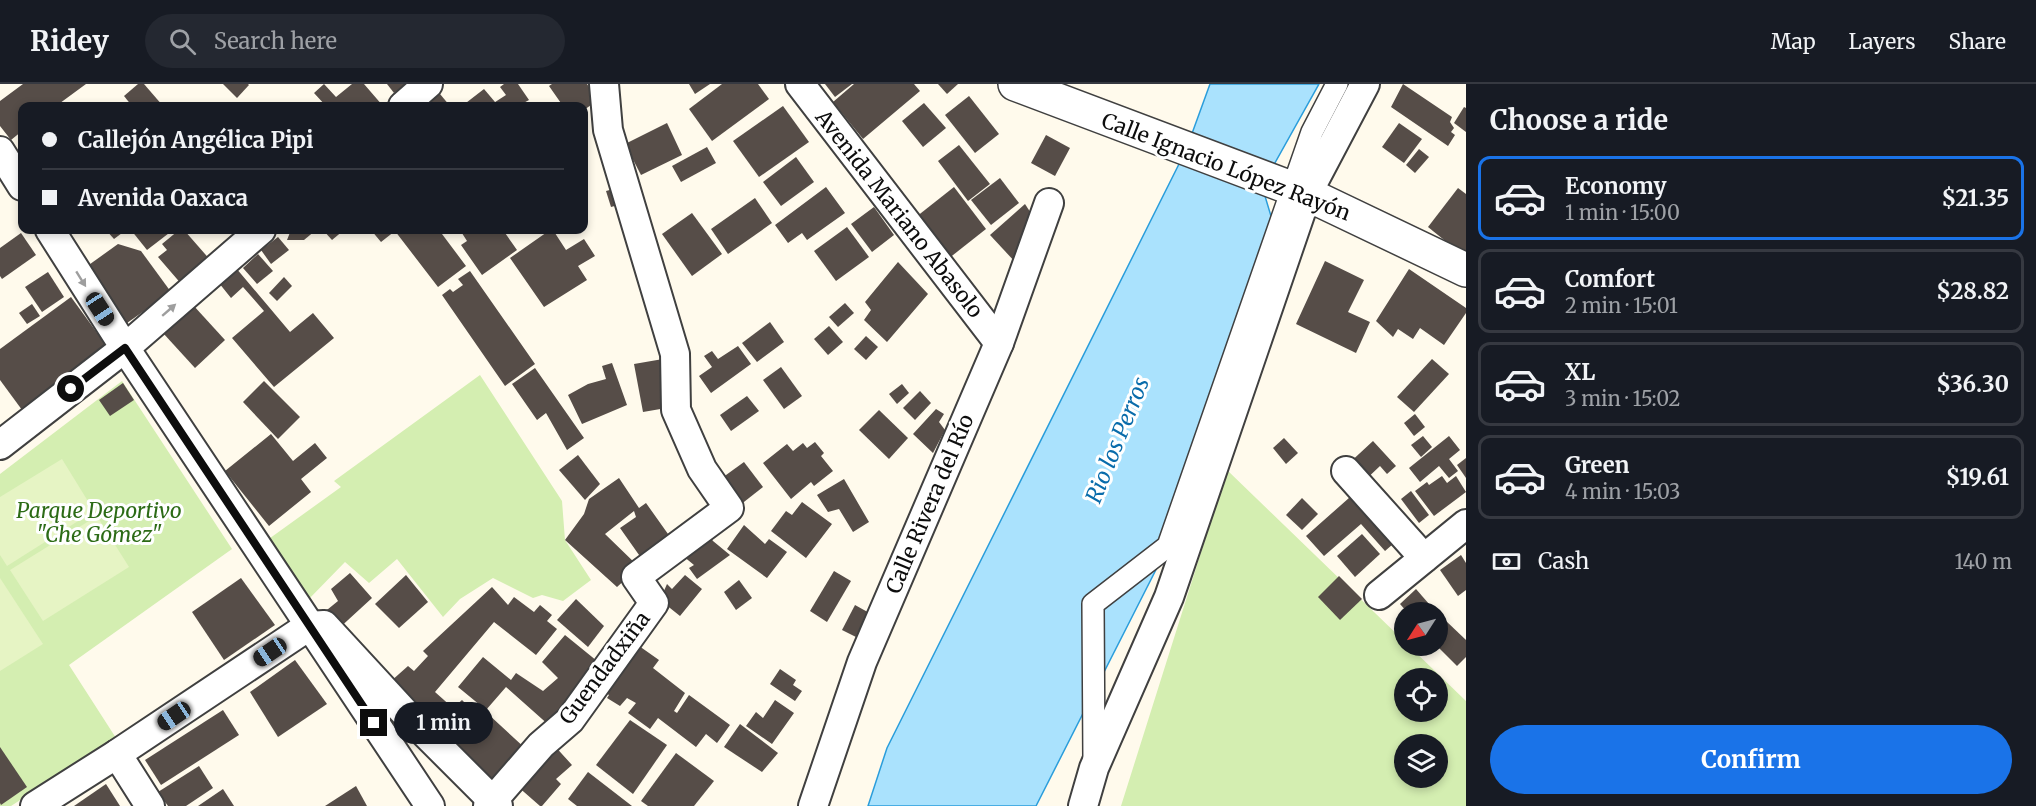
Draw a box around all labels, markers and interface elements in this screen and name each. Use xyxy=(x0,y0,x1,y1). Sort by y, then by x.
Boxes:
search box xyxy=(145,14,565,68)
text: Ridey xyxy=(30,23,109,59)
icon: search xyxy=(166,25,199,58)
text: Search here xyxy=(214,27,337,55)
text: Map xyxy=(1771,28,1816,55)
text: Layers xyxy=(1849,28,1916,55)
text: Share xyxy=(1949,28,2006,55)
text: Choose a ride xyxy=(1490,103,1668,137)
street label: Avenida Mariano Abasolo xyxy=(809,104,989,323)
street label: Calle Ignacio López Rayón xyxy=(1098,107,1355,227)
text: Callejón Angélica Pipi xyxy=(78,126,313,154)
icon: car xyxy=(1493,171,1547,225)
text: Economy xyxy=(1565,172,1666,200)
text: Avenida Oaxaca xyxy=(78,184,248,212)
text: $21.35 xyxy=(1941,184,2009,212)
text: 1 min · 15:00 xyxy=(1565,200,1680,225)
icon: car xyxy=(1493,264,1547,318)
text: Comfort xyxy=(1565,265,1655,293)
one-way arrow xyxy=(75,271,86,287)
text: $28.82 xyxy=(1936,277,2009,305)
car xyxy=(83,289,117,329)
text: 2 min · 15:01 xyxy=(1565,293,1678,318)
one-way arrow xyxy=(161,303,177,316)
icon: car xyxy=(1493,357,1547,411)
text: XL xyxy=(1565,358,1595,386)
text: $36.30 xyxy=(1936,370,2009,398)
water label: Rio los Perros xyxy=(1079,373,1155,507)
route start xyxy=(57,375,84,402)
text: 3 min · 15:02 xyxy=(1565,386,1680,411)
street label: Calle Rivera del Río xyxy=(880,410,980,598)
icon: car xyxy=(1493,450,1547,504)
text: Green xyxy=(1565,451,1629,479)
text: $19.61 xyxy=(1946,463,2009,491)
text: 4 min · 15:03 xyxy=(1565,479,1681,504)
park label: Parque Deportivo "Che Gómez" xyxy=(16,497,182,548)
icon: cash xyxy=(1490,545,1523,578)
text: Cash xyxy=(1538,547,1589,575)
text: 140 m xyxy=(1955,549,2012,574)
north arrow xyxy=(1394,602,1448,656)
map controls xyxy=(1394,602,1448,788)
street label: Guendadxiña xyxy=(553,606,656,730)
car xyxy=(250,634,290,670)
button: locate xyxy=(1394,668,1448,722)
car xyxy=(154,698,194,734)
callout: 1 min xyxy=(395,702,494,744)
route end xyxy=(360,709,387,736)
text: 1 min xyxy=(416,710,471,735)
button: Confirm xyxy=(1490,725,2012,794)
button: layers xyxy=(1394,734,1448,788)

